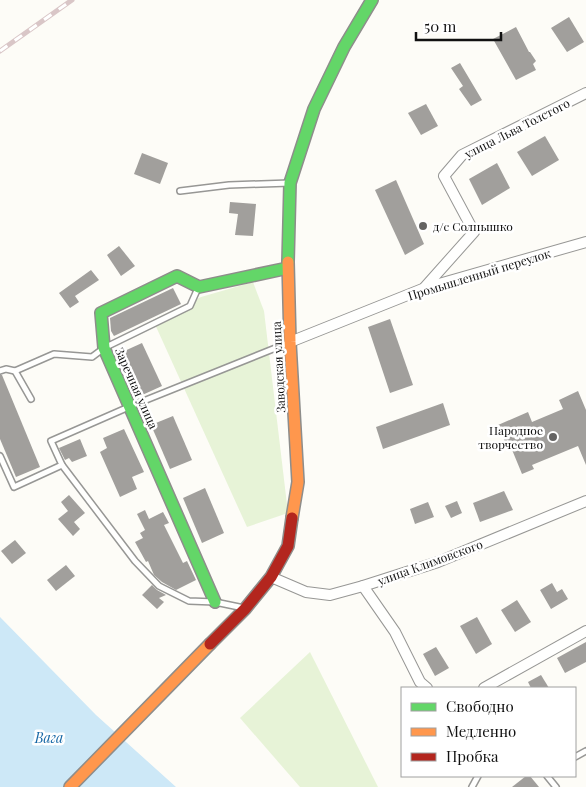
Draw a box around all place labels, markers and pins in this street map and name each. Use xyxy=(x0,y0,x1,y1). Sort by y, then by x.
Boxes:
place label: д/с Солнышко xyxy=(433,218,513,234)
marker: д/с Солнышко xyxy=(417,220,429,232)
place label: Народное творчество xyxy=(478,422,543,452)
marker: Народное творчество xyxy=(547,431,559,443)

